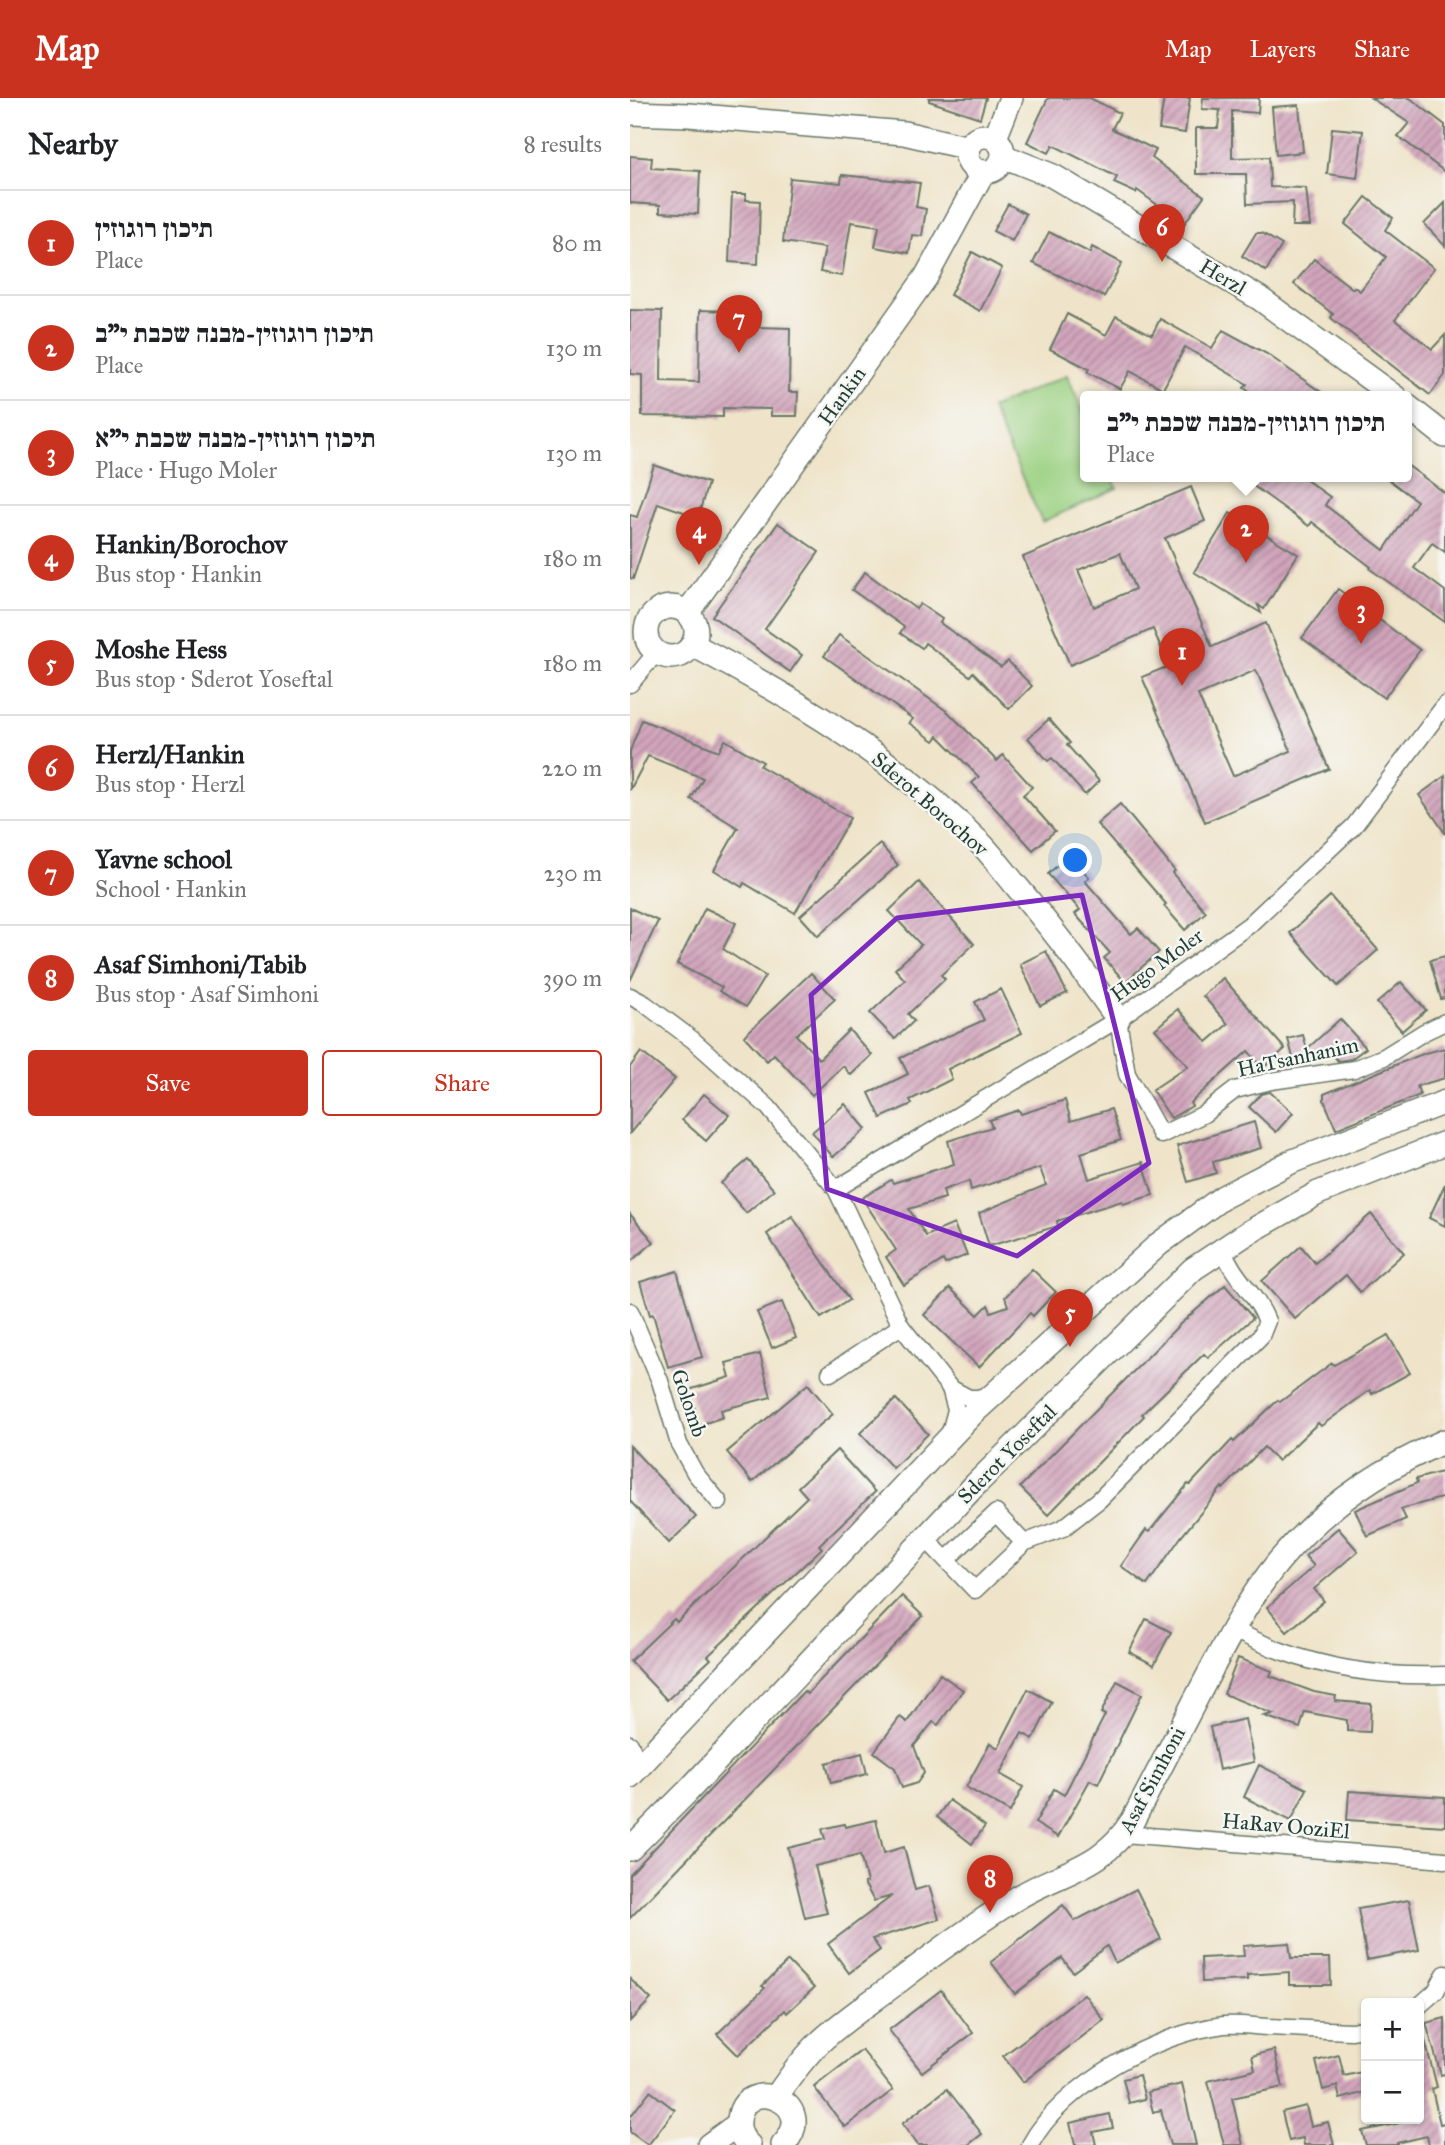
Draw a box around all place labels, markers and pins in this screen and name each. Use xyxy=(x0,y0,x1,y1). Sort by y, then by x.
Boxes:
pin: 6 xyxy=(1139,204,1185,262)
pin: 7 xyxy=(716,295,762,353)
pin: 2 xyxy=(1223,505,1269,563)
pin: 4 xyxy=(676,507,722,565)
pin: 3 xyxy=(1338,586,1384,644)
pin: 1 xyxy=(1159,628,1205,686)
pin: 5 xyxy=(1047,1289,1093,1347)
pin: 8 xyxy=(967,1855,1013,1913)

